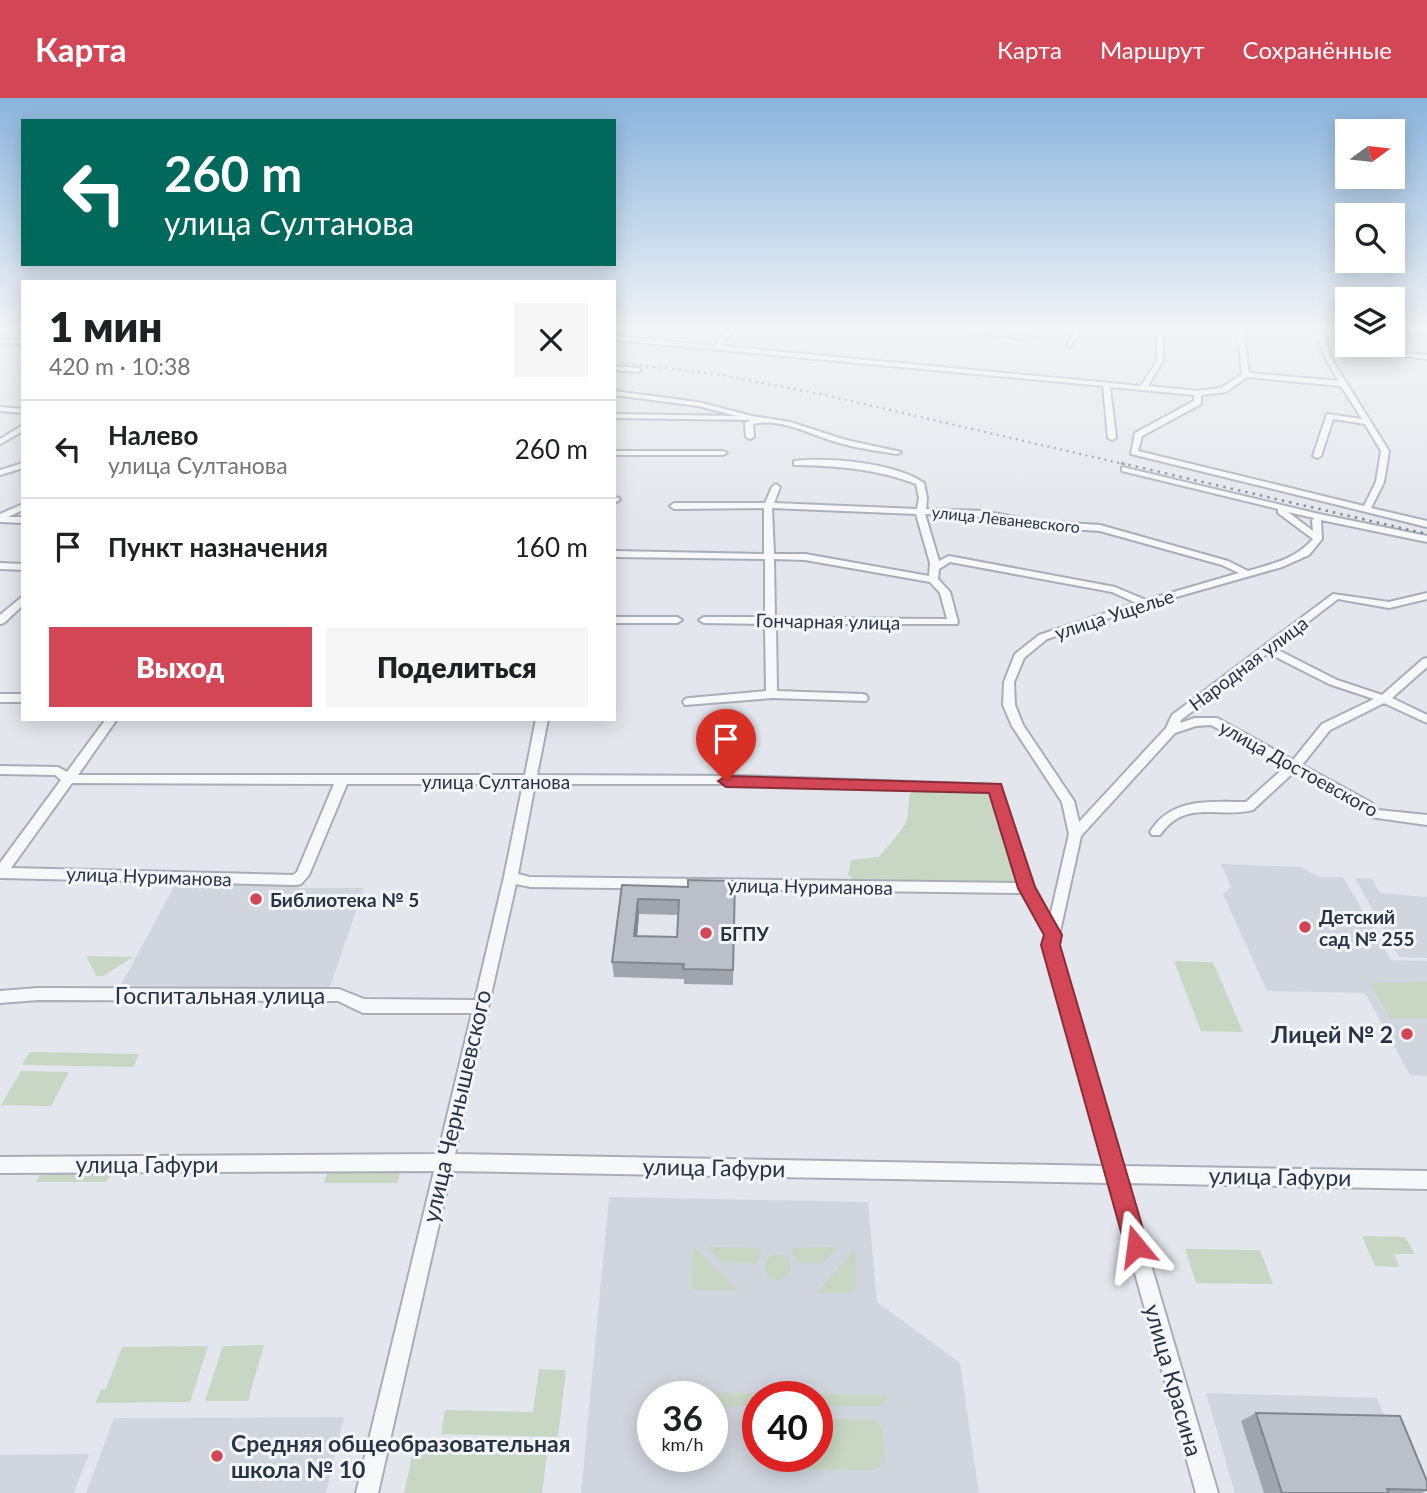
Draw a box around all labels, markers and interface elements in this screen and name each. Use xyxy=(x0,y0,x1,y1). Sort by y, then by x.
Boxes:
text: Карта xyxy=(35,29,126,69)
text: Карта xyxy=(997,35,1062,64)
text: Маршрут xyxy=(1100,35,1205,64)
text: Сохранённые xyxy=(1243,35,1392,64)
north arrow xyxy=(1335,119,1405,189)
map controls xyxy=(1335,119,1405,357)
text: 260 m xyxy=(164,144,302,202)
icon: left xyxy=(49,147,140,238)
text: улица Султанова xyxy=(164,203,414,242)
button: search xyxy=(1335,203,1405,273)
button: layers xyxy=(1335,287,1405,357)
text: 1 мин xyxy=(49,301,163,351)
button: close xyxy=(514,303,588,377)
text: 420 m · 10:38 xyxy=(49,352,191,380)
text: Налево xyxy=(108,419,198,451)
icon: left xyxy=(49,430,87,468)
text: 260 m xyxy=(515,433,588,465)
text: улица Султанова xyxy=(108,451,288,479)
street label: улица Леваневского xyxy=(931,502,1081,536)
icon: arrive xyxy=(49,528,87,566)
text: Пункт назначения xyxy=(108,531,328,563)
text: 160 m xyxy=(515,531,588,563)
street label: улица Ущелье xyxy=(1052,584,1176,644)
street label: Гончарная улица xyxy=(756,608,900,634)
street label: Народная улица xyxy=(1184,611,1312,715)
button: Выход xyxy=(49,627,312,707)
button: Поделиться xyxy=(326,627,588,707)
pin xyxy=(696,709,756,781)
street label: улица Достоевского xyxy=(1216,715,1382,821)
icon: arrive xyxy=(707,720,745,758)
street label: улица Султанова xyxy=(422,770,570,793)
street label: улица Нуриманова xyxy=(66,862,232,890)
street label: улица Нуриманова xyxy=(727,873,893,899)
place label: Библиотека № 5 xyxy=(270,888,419,911)
marker: Библиотека № 5 xyxy=(248,891,264,907)
place label: Детский сад № 255 xyxy=(1319,905,1415,950)
marker: Детский сад № 255 xyxy=(1297,919,1313,935)
place label: БГПУ xyxy=(720,922,769,945)
marker: БГПУ xyxy=(698,925,714,941)
street label: Госпитальная улица xyxy=(115,981,325,1009)
street label: улица Чернышевского xyxy=(416,987,496,1225)
place label: Лицей № 2 xyxy=(1270,1020,1393,1048)
marker: Лицей № 2 xyxy=(1399,1026,1415,1042)
street label: улица Гафури xyxy=(76,1150,218,1178)
street label: улица Гафури xyxy=(642,1152,786,1182)
street label: улица Гафури xyxy=(1208,1161,1352,1191)
position arrow xyxy=(1099,1209,1173,1283)
street label: улица Красина xyxy=(1139,1301,1209,1459)
speed limit sign: 40 xyxy=(742,1381,833,1472)
text: 36 xyxy=(662,1396,703,1438)
place label: Средняя общеобразовательная школа № 10 xyxy=(231,1429,570,1483)
text: km/h xyxy=(661,1433,704,1455)
marker: Средняя общеобразовательная школа № 10 xyxy=(209,1448,225,1464)

